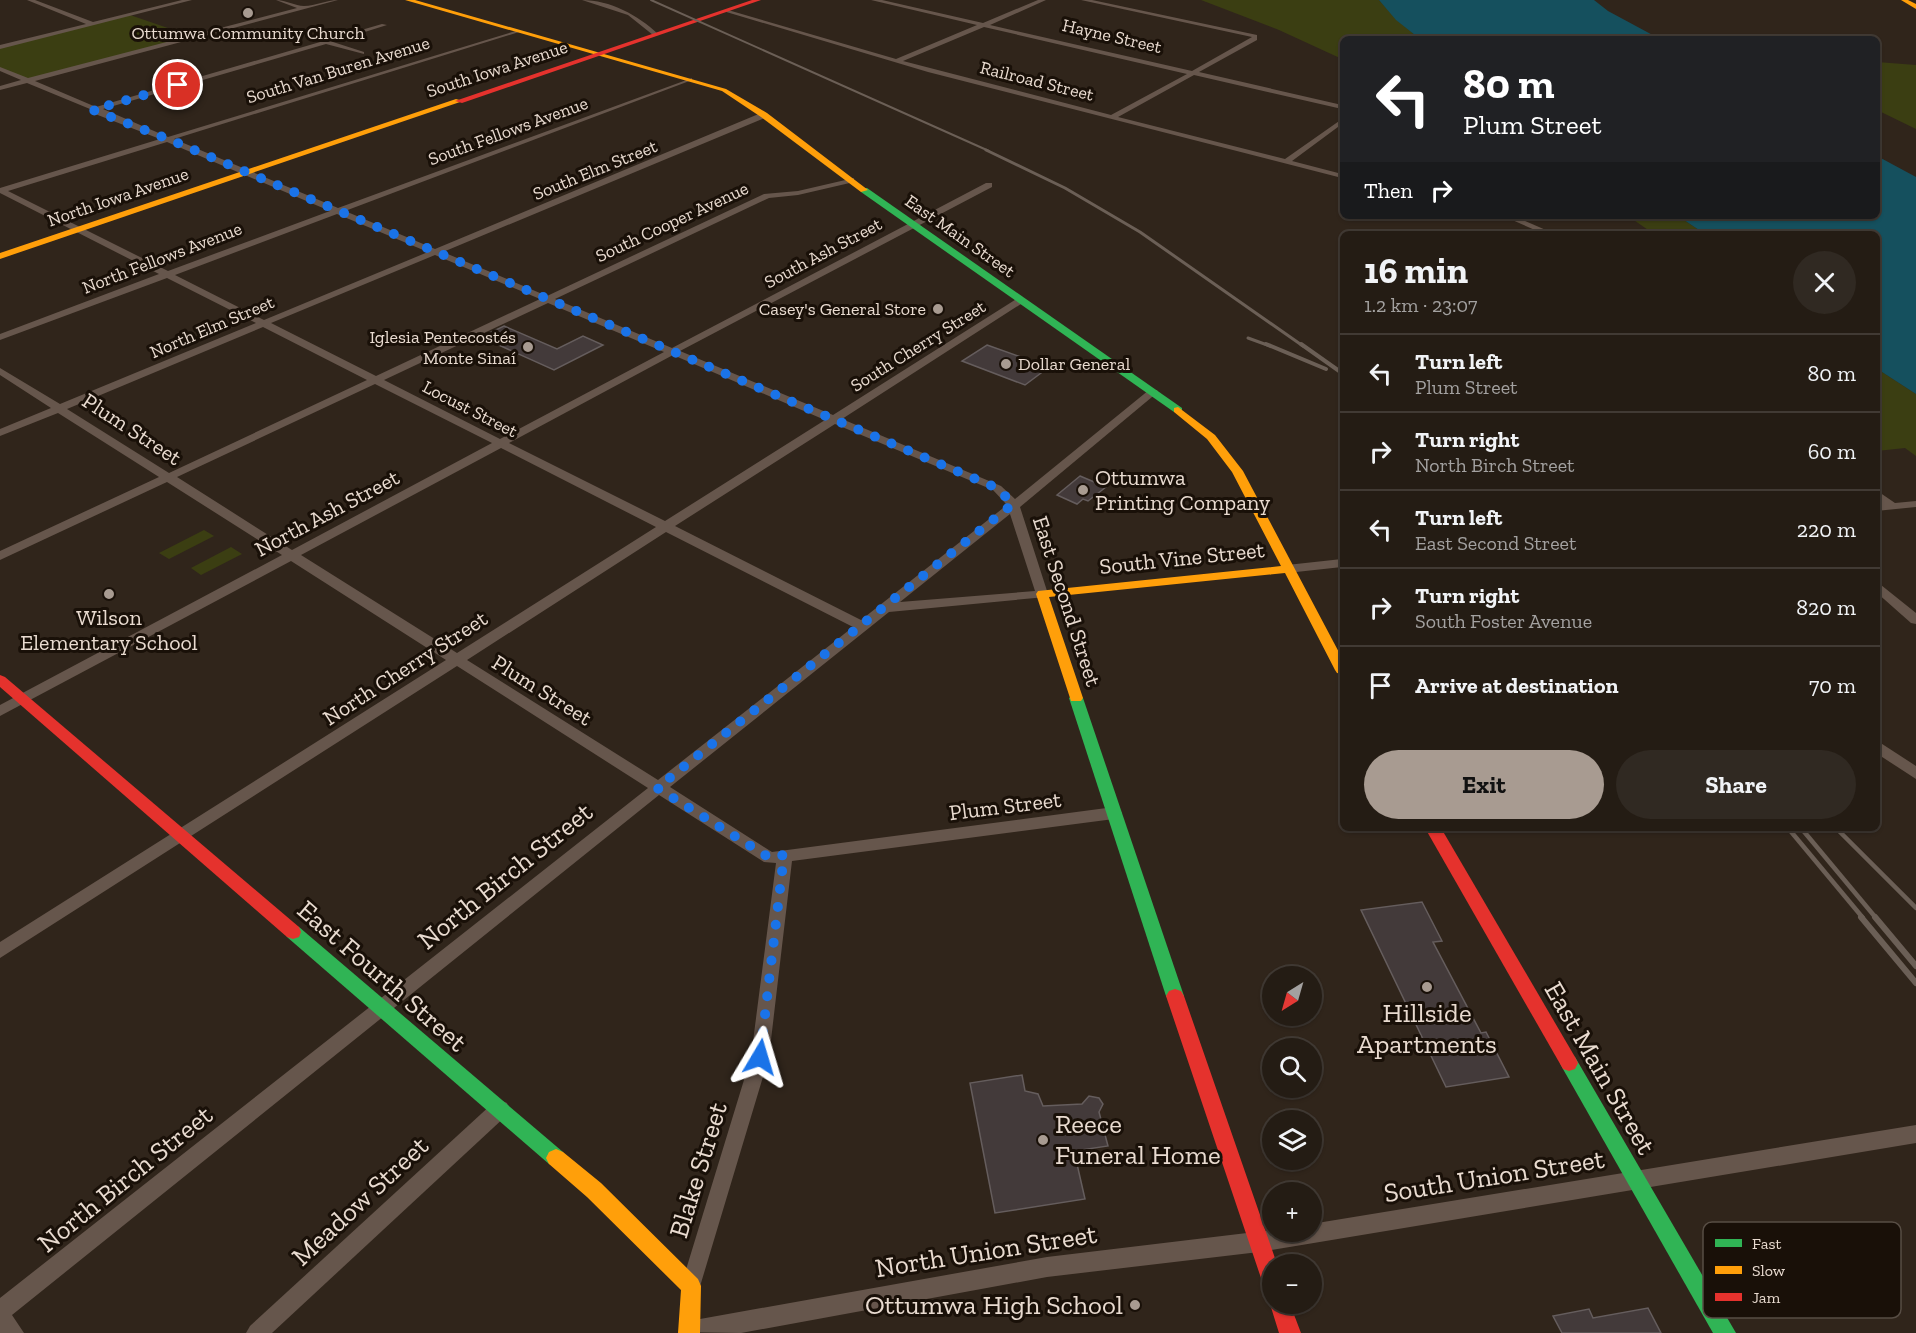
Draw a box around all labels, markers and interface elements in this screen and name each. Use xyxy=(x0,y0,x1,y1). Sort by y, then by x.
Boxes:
marker: Ottumwa Community Church xyxy=(241,6,255,20)
street label: Hayne Street xyxy=(1060,14,1164,58)
place label: Ottumwa Community Church xyxy=(131,22,365,44)
street label: South Van Buren Avenue xyxy=(244,32,432,108)
street label: South Iowa Avenue xyxy=(424,36,570,102)
street label: Railroad Street xyxy=(978,56,1096,106)
text: 80 m xyxy=(1463,58,1554,109)
pin xyxy=(152,59,203,110)
icon: left xyxy=(1364,60,1442,138)
icon: arrive xyxy=(161,68,194,101)
street label: South Fellows Avenue xyxy=(425,92,591,170)
text: Plum Street xyxy=(1463,109,1601,141)
street label: South Elm Street xyxy=(530,135,661,205)
street label: North Iowa Avenue xyxy=(45,163,191,231)
icon: right xyxy=(1425,174,1458,207)
street label: South Cooper Avenue xyxy=(592,177,752,267)
text: Then xyxy=(1364,177,1413,204)
street label: East Main Street xyxy=(901,190,1019,282)
street label: South Ash Street xyxy=(760,213,886,293)
street label: North Fellows Avenue xyxy=(79,217,245,299)
text: 16 min xyxy=(1364,249,1468,292)
button: close xyxy=(1793,251,1856,314)
street label: North Elm Street xyxy=(147,291,278,363)
text: 1.2 km · 23:07 xyxy=(1364,293,1477,317)
street label: South Cherry Street xyxy=(846,295,990,396)
place label: Casey's General Store xyxy=(759,298,926,320)
marker: Casey's General Store xyxy=(931,302,945,316)
place label: Iglesia Pentecostés Monte Sinaí xyxy=(369,326,516,369)
marker: Iglesia Pentecostés Monte Sinaí xyxy=(521,340,535,354)
text: Turn left xyxy=(1415,348,1502,375)
place label: Dollar General xyxy=(1018,353,1130,375)
marker: Dollar General xyxy=(999,357,1013,371)
icon: left xyxy=(1364,357,1397,390)
text: 80 m xyxy=(1808,360,1856,387)
text: Plum Street xyxy=(1415,375,1518,399)
street label: Locust Street xyxy=(419,376,521,442)
street label: Plum Street xyxy=(77,387,187,471)
text: Turn right xyxy=(1415,426,1519,453)
icon: right xyxy=(1364,435,1397,468)
text: 60 m xyxy=(1808,438,1856,465)
text: North Birch Street xyxy=(1415,453,1575,477)
street label: North Ash Street xyxy=(250,463,405,562)
place label: Ottumwa Printing Company xyxy=(1095,464,1271,516)
marker: Ottumwa Printing Company xyxy=(1076,483,1090,497)
text: Turn left xyxy=(1415,504,1502,531)
street label: East Second Street xyxy=(1027,512,1108,690)
icon: left xyxy=(1364,513,1397,546)
text: 220 m xyxy=(1797,516,1856,543)
text: East Second Street xyxy=(1415,531,1576,555)
street label: South Vine Street xyxy=(1098,536,1267,580)
text: Turn right xyxy=(1415,582,1519,609)
marker: Wilson Elementary School xyxy=(102,587,116,601)
icon: right xyxy=(1364,591,1397,624)
text: 820 m xyxy=(1796,594,1856,621)
place label: Wilson Elementary School xyxy=(20,604,198,656)
street label: North Cherry Street xyxy=(318,604,493,731)
text: South Foster Avenue xyxy=(1415,609,1592,633)
street label: Plum Street xyxy=(487,649,598,732)
icon: arrive xyxy=(1364,669,1397,702)
text: Arrive at destination xyxy=(1415,672,1618,699)
text: 70 m xyxy=(1809,672,1856,699)
button: Exit xyxy=(1364,750,1604,819)
button: Share xyxy=(1616,750,1856,819)
street label: Plum Street xyxy=(947,786,1063,826)
street label: North Birch Street xyxy=(411,796,599,956)
street label: East Fourth Street xyxy=(291,894,473,1058)
north arrow xyxy=(1262,966,1322,1026)
map controls xyxy=(1262,966,1322,1314)
street label: East Main Street xyxy=(1538,976,1662,1160)
marker: Hillside Apartments xyxy=(1420,980,1434,994)
place label: Hillside Apartments xyxy=(1357,997,1497,1060)
position arrow xyxy=(728,1025,792,1089)
button: search xyxy=(1262,1038,1322,1098)
street label: Blake Street xyxy=(662,1098,734,1242)
street label: North Birch Street xyxy=(31,1099,219,1259)
place label: Reece Funeral Home xyxy=(1055,1108,1221,1171)
button: layers xyxy=(1262,1110,1322,1170)
street label: Meadow Street xyxy=(285,1130,435,1272)
marker: Reece Funeral Home xyxy=(1036,1133,1050,1147)
street label: South Union Street xyxy=(1381,1143,1607,1209)
button: + xyxy=(1262,1182,1322,1242)
street label: North Union Street xyxy=(873,1218,1099,1284)
legend xyxy=(1703,1222,1901,1318)
text: Fast xyxy=(1752,1234,1781,1253)
button: − xyxy=(1262,1254,1322,1314)
text: Slow xyxy=(1752,1261,1786,1280)
text: Jam xyxy=(1752,1288,1781,1307)
place label: Ottumwa High School xyxy=(865,1289,1123,1321)
marker: Ottumwa High School xyxy=(1128,1298,1142,1312)

